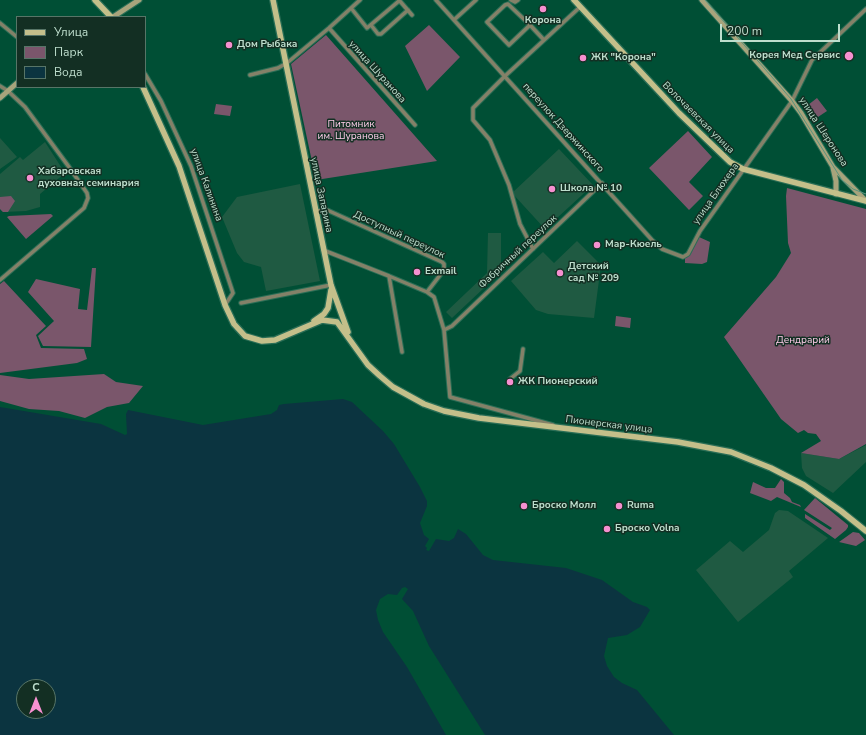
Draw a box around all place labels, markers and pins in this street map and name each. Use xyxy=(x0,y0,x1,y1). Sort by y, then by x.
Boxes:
marker: Корона xyxy=(538,4,548,14)
place label: Корона xyxy=(525,15,561,27)
place label: Дом Рыбака xyxy=(237,39,297,51)
marker: Дом Рыбака xyxy=(224,40,234,50)
place label: Корея Мед Сервис xyxy=(749,50,840,62)
marker: Корея Мед Сервис xyxy=(843,50,855,62)
place label: ЖК "Корона" xyxy=(591,52,656,64)
marker: ЖК "Корона" xyxy=(578,53,588,63)
place label: Хабаровская духовная семинария xyxy=(38,166,139,190)
marker: Хабаровская духовная семинария xyxy=(25,173,35,183)
place label: Школа № 10 xyxy=(560,183,622,195)
marker: Школа № 10 xyxy=(547,184,557,194)
place label: Мар-Кюель xyxy=(605,239,662,251)
marker: Мар-Кюель xyxy=(592,240,602,250)
place label: Детский сад № 209 xyxy=(568,261,619,284)
place label: Exmail xyxy=(425,266,456,278)
marker: Exmail xyxy=(412,267,422,277)
marker: Детский сад № 209 xyxy=(555,268,565,278)
place label: ЖК Пионерский xyxy=(518,376,598,388)
marker: ЖК Пионерский xyxy=(505,377,515,387)
place label: Броско Молл xyxy=(532,500,596,512)
place label: Ruma xyxy=(627,500,654,512)
marker: Броско Молл xyxy=(519,501,529,511)
marker: Ruma xyxy=(614,501,624,511)
place label: Броско Volna xyxy=(615,523,680,535)
marker: Броско Volna xyxy=(602,524,612,534)

